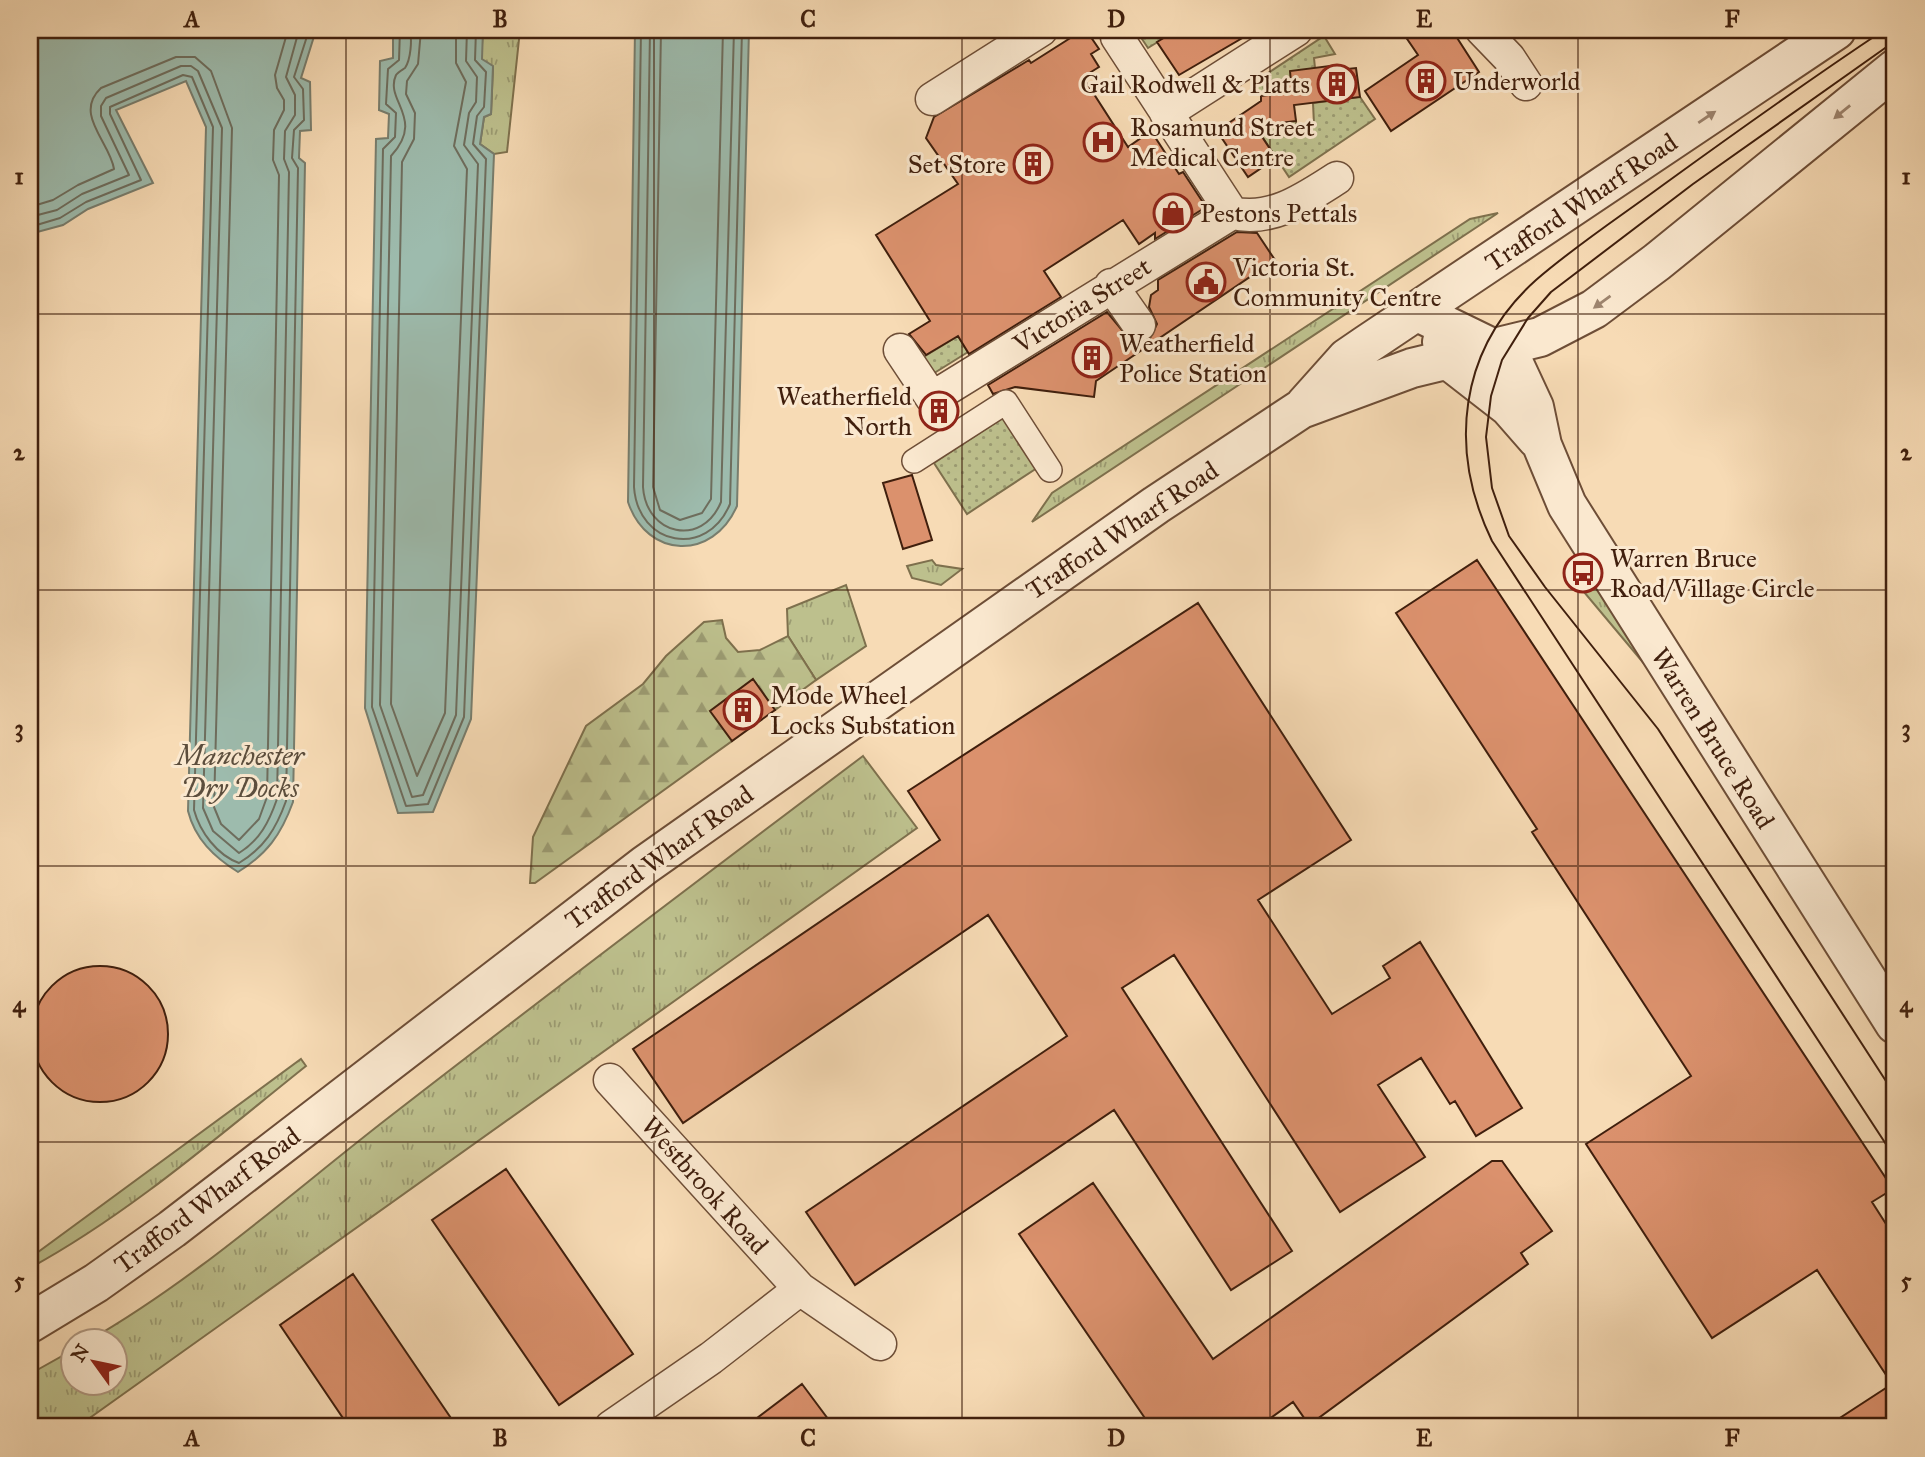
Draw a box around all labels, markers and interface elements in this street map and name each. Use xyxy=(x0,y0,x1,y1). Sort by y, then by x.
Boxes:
text: A xyxy=(182,5,200,33)
text: B xyxy=(492,5,508,33)
text: C xyxy=(800,5,816,33)
text: D xyxy=(1107,5,1125,33)
text: E xyxy=(1416,5,1433,33)
text: F xyxy=(1724,5,1740,33)
building icon: Underworld xyxy=(1405,60,1447,102)
building icon: Gail Rodwell & Platts xyxy=(1316,63,1358,105)
place label: Underworld xyxy=(1453,65,1581,97)
place label: Gail Rodwell & Platts xyxy=(1080,68,1310,100)
one-way arrow xyxy=(1834,104,1852,119)
one-way arrow xyxy=(1698,110,1716,124)
place label: Rosamund Street Medical Centre xyxy=(1130,111,1315,173)
hospital icon: Rosamund Street Medical Centre xyxy=(1082,121,1124,163)
street label: Trafford Wharf Road xyxy=(1479,126,1683,278)
building icon: Set Store xyxy=(1012,143,1054,185)
place label: Set Store xyxy=(908,148,1006,180)
text: 1 xyxy=(14,162,24,190)
text: 1 xyxy=(1901,162,1911,190)
shop icon: Pestons Pettals xyxy=(1152,192,1194,234)
place label: Pestons Pettals xyxy=(1200,197,1357,229)
street label: Victoria Street xyxy=(1006,250,1157,361)
place label: Victoria St. Community Centre xyxy=(1232,251,1442,313)
public building icon: Victoria St. Community Centre xyxy=(1185,261,1227,303)
one-way arrow xyxy=(1593,295,1611,309)
place label: Weatherfield Police Station xyxy=(1119,327,1267,389)
building icon: Weatherfield Police Station xyxy=(1071,337,1113,379)
place label: Weatherfield North xyxy=(777,380,913,442)
building icon: Weatherfield North xyxy=(918,390,960,432)
text: 2 xyxy=(13,438,25,466)
text: 2 xyxy=(1900,438,1912,466)
street label: Trafford Wharf Road xyxy=(1020,454,1224,606)
place label: Warren Bruce Road/Village Circle xyxy=(1610,542,1815,604)
bus stop icon: Warren Bruce Road/Village Circle xyxy=(1562,552,1604,594)
street label: Warren Bruce Road xyxy=(1644,641,1782,835)
place label: Mode Wheel Locks Substation xyxy=(770,679,955,741)
building icon: Mode Wheel Locks Substation xyxy=(722,689,764,731)
text: 3 xyxy=(14,714,24,743)
text: 3 xyxy=(1901,714,1911,743)
water label: Manchester Dry Docks xyxy=(173,738,305,805)
street label: Trafford Wharf Road xyxy=(559,778,759,936)
text: 4 xyxy=(13,990,27,1018)
text: 4 xyxy=(1900,990,1914,1018)
street label: Westbrook Road xyxy=(635,1109,775,1261)
street label: Trafford Wharf Road xyxy=(108,1120,306,1280)
text: 5 xyxy=(14,1266,25,1294)
text: 5 xyxy=(1901,1266,1912,1294)
north arrow xyxy=(60,1328,130,1398)
text: N xyxy=(66,1340,94,1366)
text: A xyxy=(182,1424,200,1452)
text: B xyxy=(492,1424,508,1452)
text: C xyxy=(800,1424,816,1452)
text: D xyxy=(1107,1424,1125,1452)
text: E xyxy=(1416,1424,1433,1452)
text: F xyxy=(1724,1424,1740,1452)

